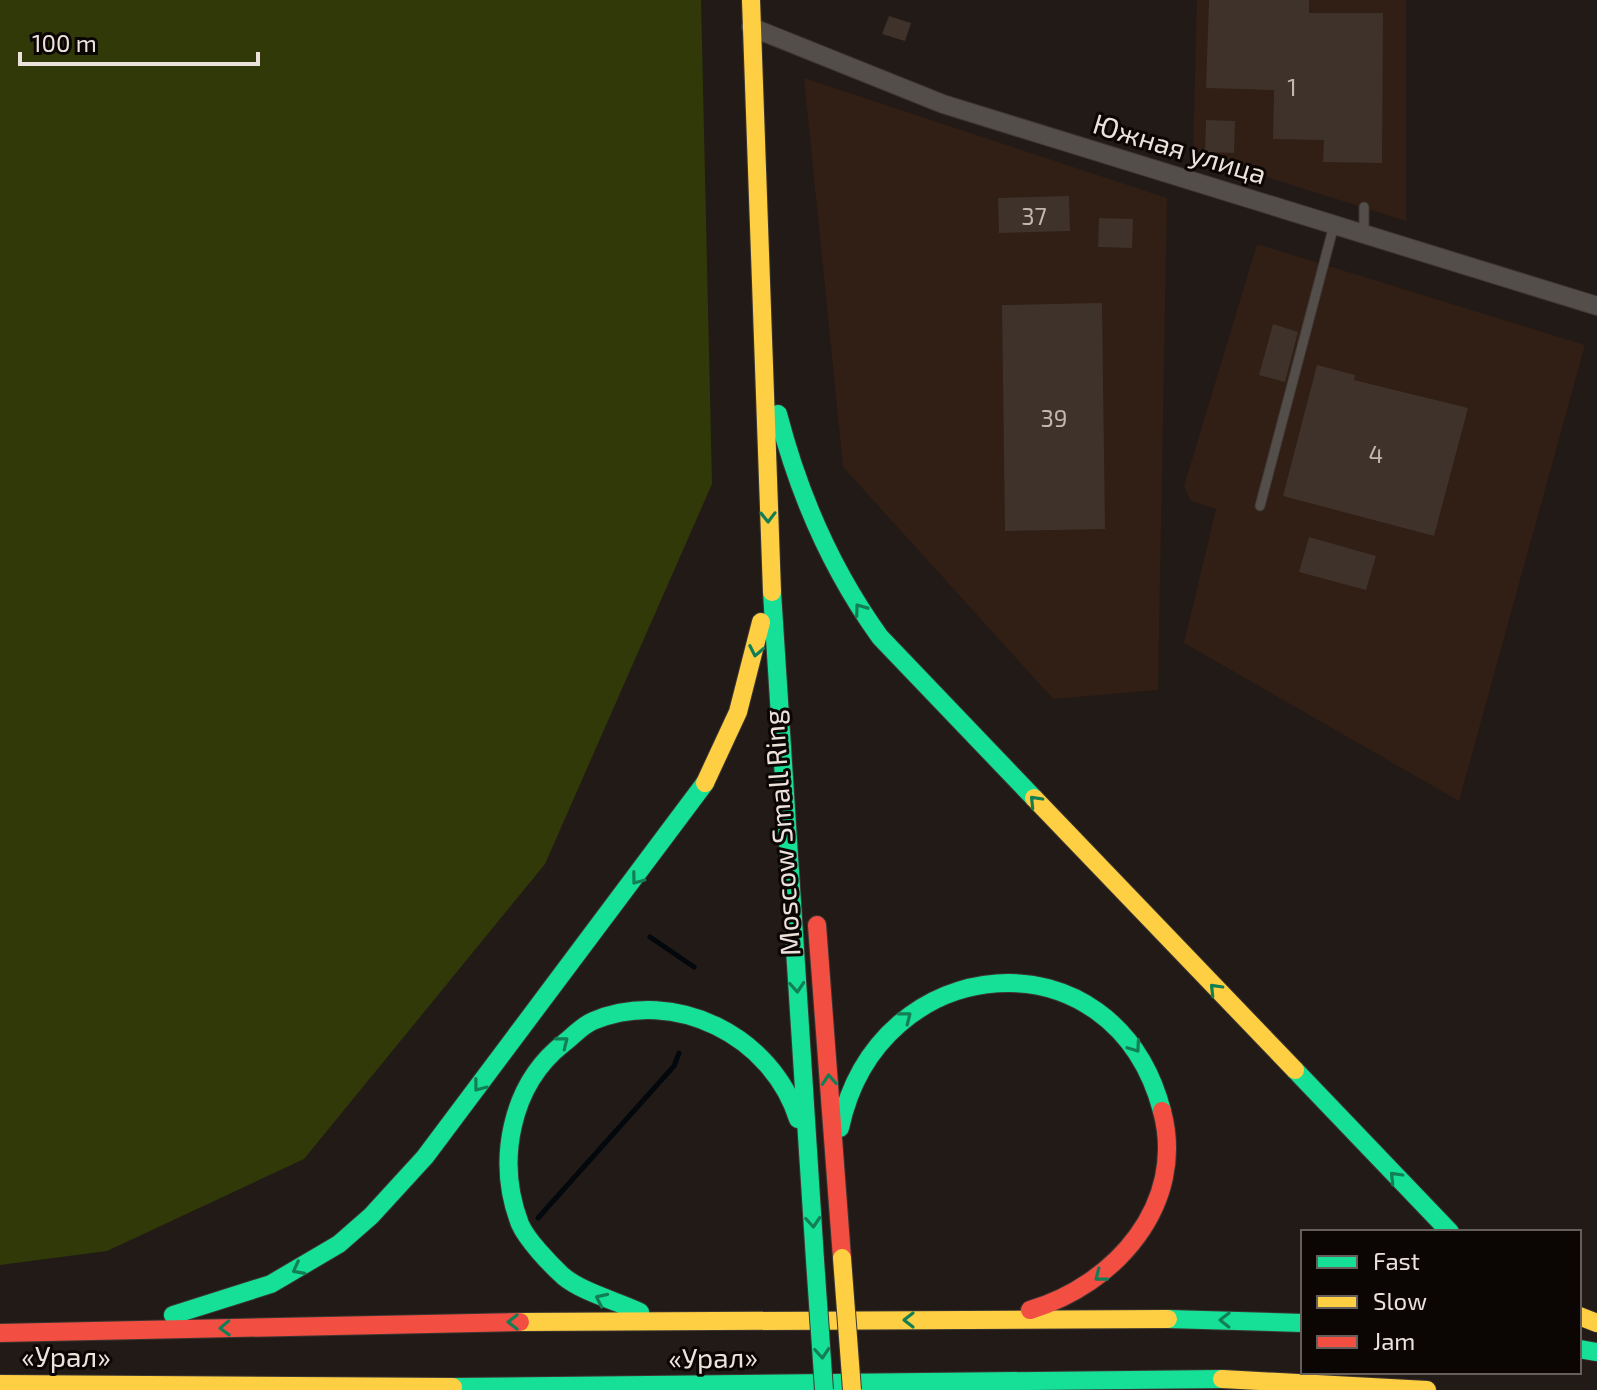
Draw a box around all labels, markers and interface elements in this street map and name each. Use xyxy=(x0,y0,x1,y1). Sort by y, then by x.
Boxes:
scale bar xyxy=(20,16,258,66)
text: 100 m xyxy=(32,28,97,57)
house number: 1 xyxy=(1287,72,1297,101)
street label: Южная улица xyxy=(1089,106,1271,190)
house number: 37 xyxy=(1021,201,1047,230)
house number: 39 xyxy=(1040,403,1068,432)
house number: 4 xyxy=(1369,439,1383,468)
one-way arrow xyxy=(759,511,777,524)
one-way arrow xyxy=(855,604,870,618)
one-way arrow xyxy=(748,645,765,658)
street label: Moscow Small Ring xyxy=(755,708,807,957)
one-way arrow xyxy=(1030,796,1045,810)
one-way arrow xyxy=(633,870,647,885)
one-way arrow xyxy=(788,981,805,994)
one-way arrow xyxy=(1210,984,1225,998)
one-way arrow xyxy=(897,1013,912,1027)
one-way arrow xyxy=(554,1037,569,1051)
one-way arrow xyxy=(1125,1038,1140,1052)
one-way arrow xyxy=(821,1073,838,1086)
one-way arrow xyxy=(475,1077,489,1092)
one-way arrow xyxy=(1390,1171,1404,1186)
one-way arrow xyxy=(804,1216,821,1229)
legend xyxy=(1301,1230,1581,1374)
text: Fast xyxy=(1373,1246,1420,1275)
one-way arrow xyxy=(292,1260,306,1275)
one-way arrow xyxy=(1094,1267,1109,1281)
text: Slow xyxy=(1373,1286,1427,1315)
one-way arrow xyxy=(594,1293,609,1309)
one-way arrow xyxy=(902,1311,915,1329)
one-way arrow xyxy=(1218,1311,1231,1328)
one-way arrow xyxy=(506,1313,519,1331)
one-way arrow xyxy=(218,1319,231,1336)
text: Jam xyxy=(1373,1326,1415,1355)
street label: «Урал» xyxy=(21,1339,111,1373)
street label: «Урал» xyxy=(668,1339,758,1375)
one-way arrow xyxy=(813,1347,830,1360)

